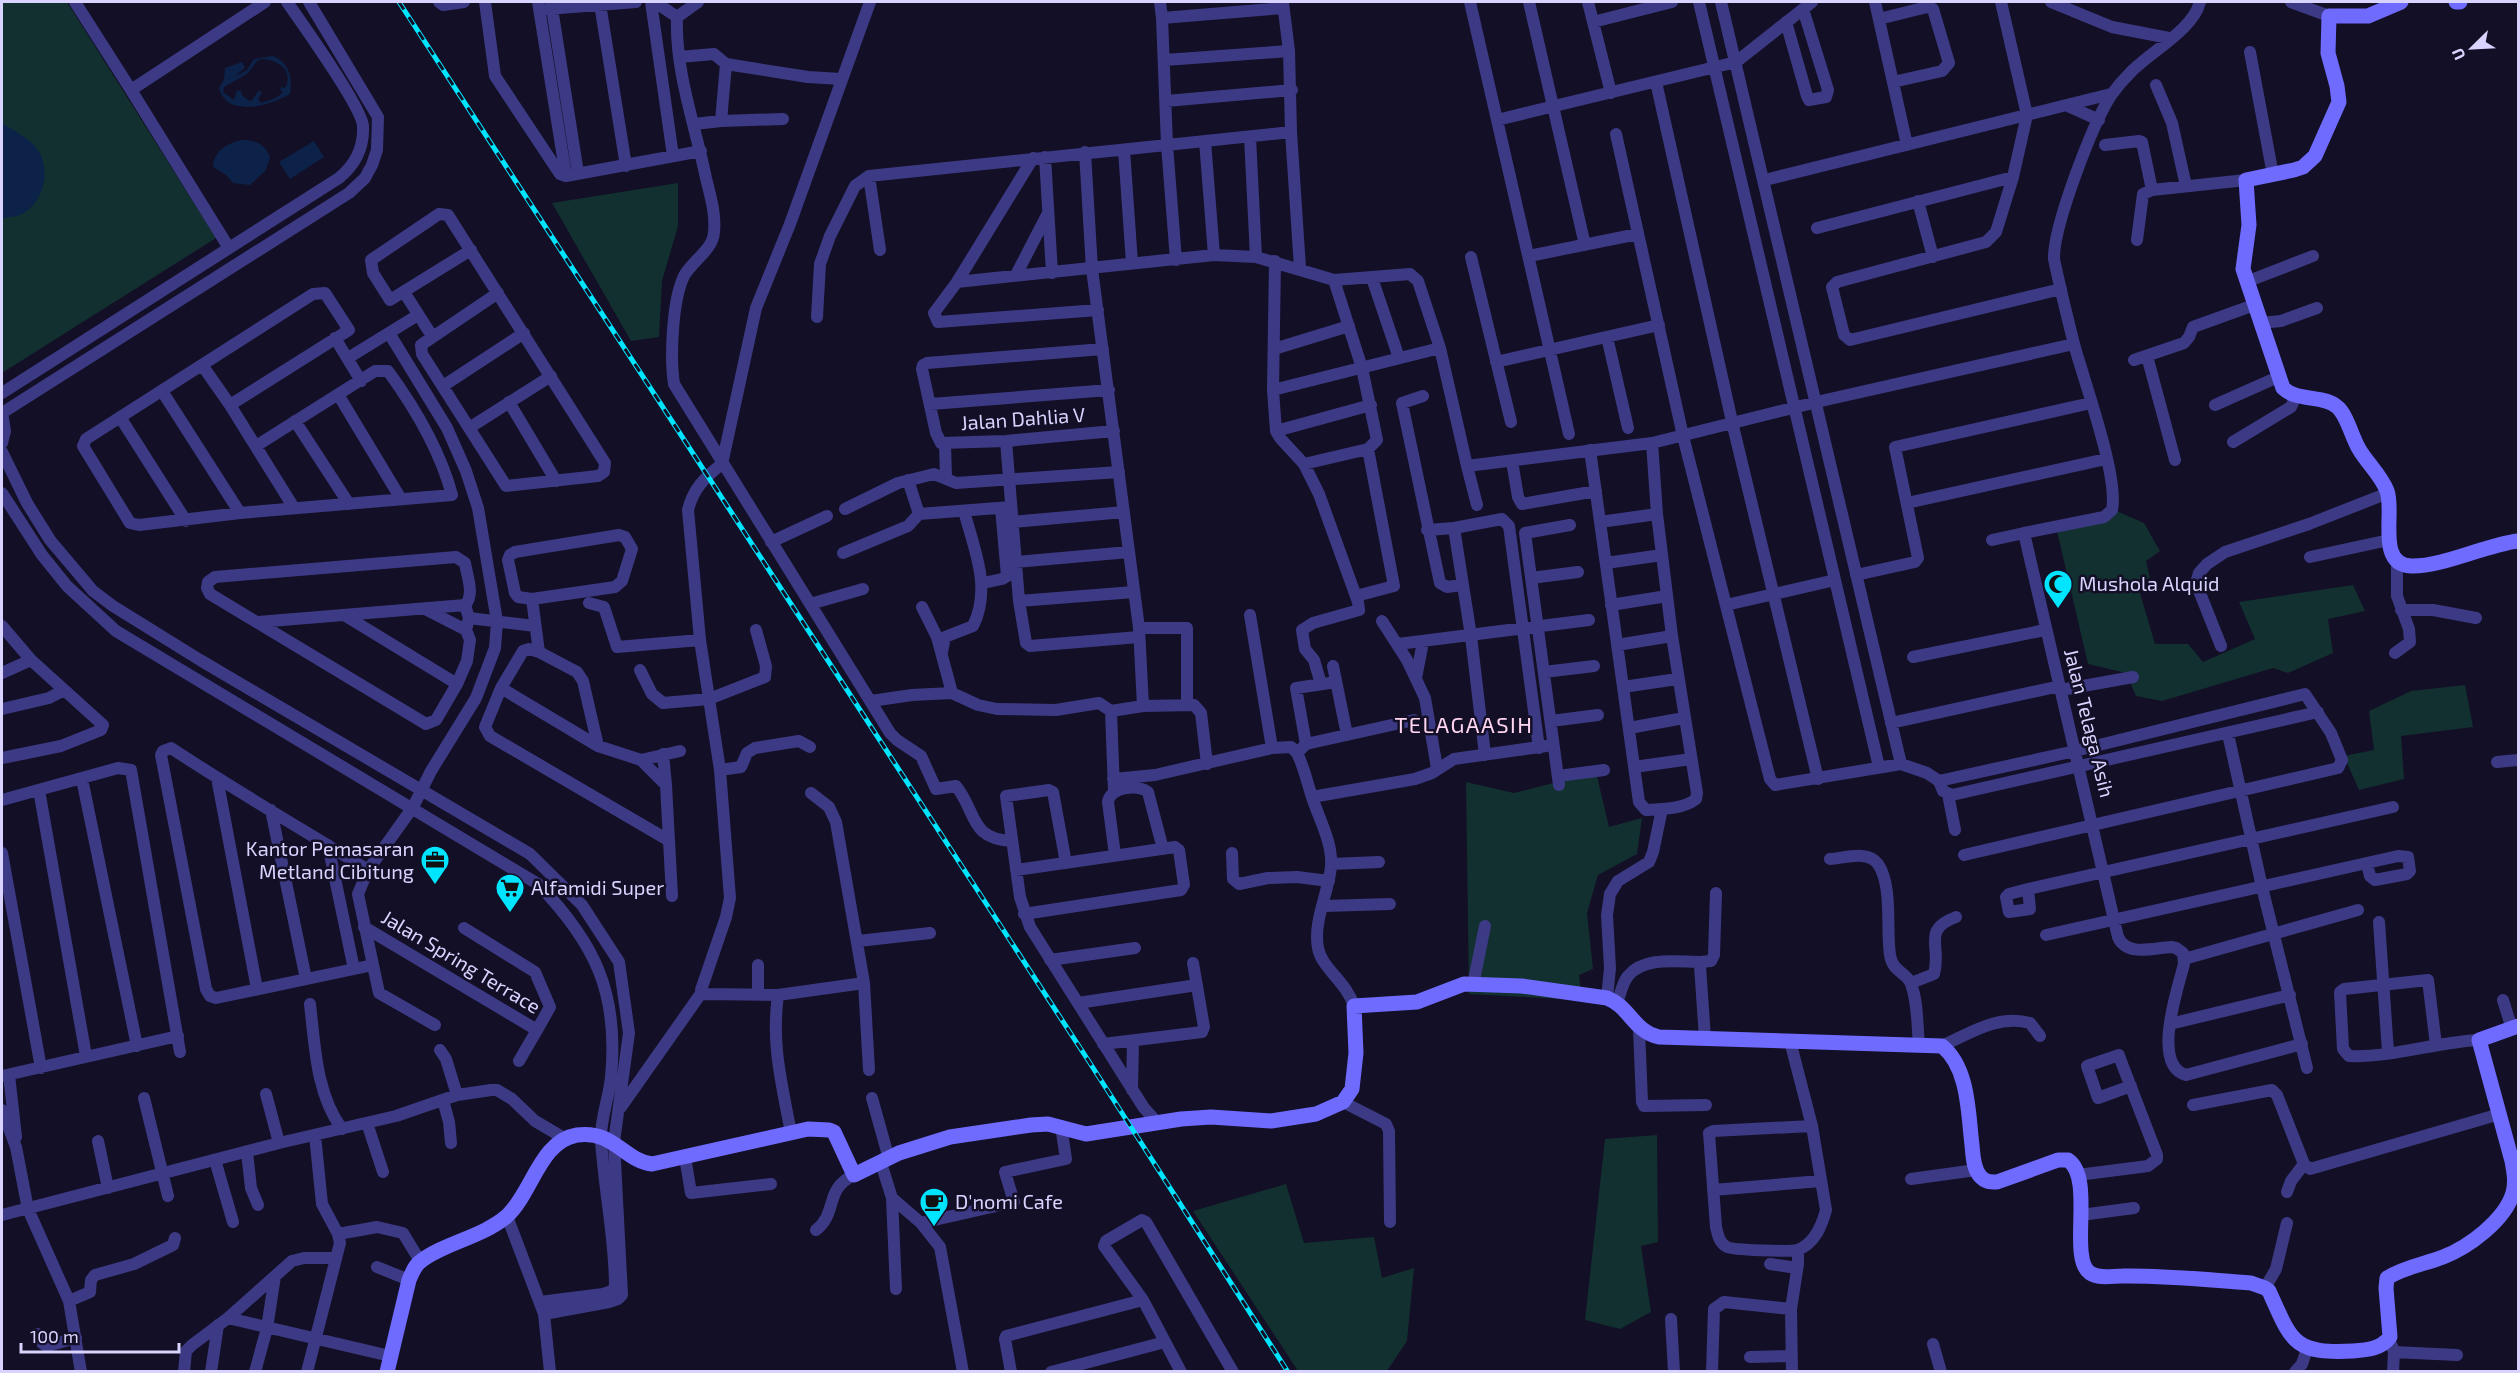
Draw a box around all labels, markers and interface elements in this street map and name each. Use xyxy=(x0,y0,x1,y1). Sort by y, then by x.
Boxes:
north arrow xyxy=(2442,18,2502,78)
text: U xyxy=(2447,45,2469,63)
street label: Jalan Dahlia V xyxy=(960,402,1086,434)
mosque icon: Mushola Alquid xyxy=(2042,568,2074,610)
place label: Mushola Alquid xyxy=(2079,571,2220,595)
street label: Jalan Telaga Asih xyxy=(2060,646,2120,800)
district label: TELAGAASIH xyxy=(1395,711,1534,737)
place label: Kantor Pemasaran Metland Cibitung xyxy=(246,836,414,883)
office icon: Kantor Pemasaran Metland Cibitung xyxy=(419,844,451,886)
supermarket icon: Alfamidi Super xyxy=(494,872,526,914)
place label: Alfamidi Super xyxy=(531,875,664,899)
street label: Jalan Spring Terrace xyxy=(378,904,545,1018)
cafe icon: D'nomi Cafe xyxy=(918,1186,950,1228)
place label: D'nomi Cafe xyxy=(955,1189,1063,1213)
scale bar xyxy=(21,1316,178,1354)
text: 100 m xyxy=(30,1325,79,1347)

